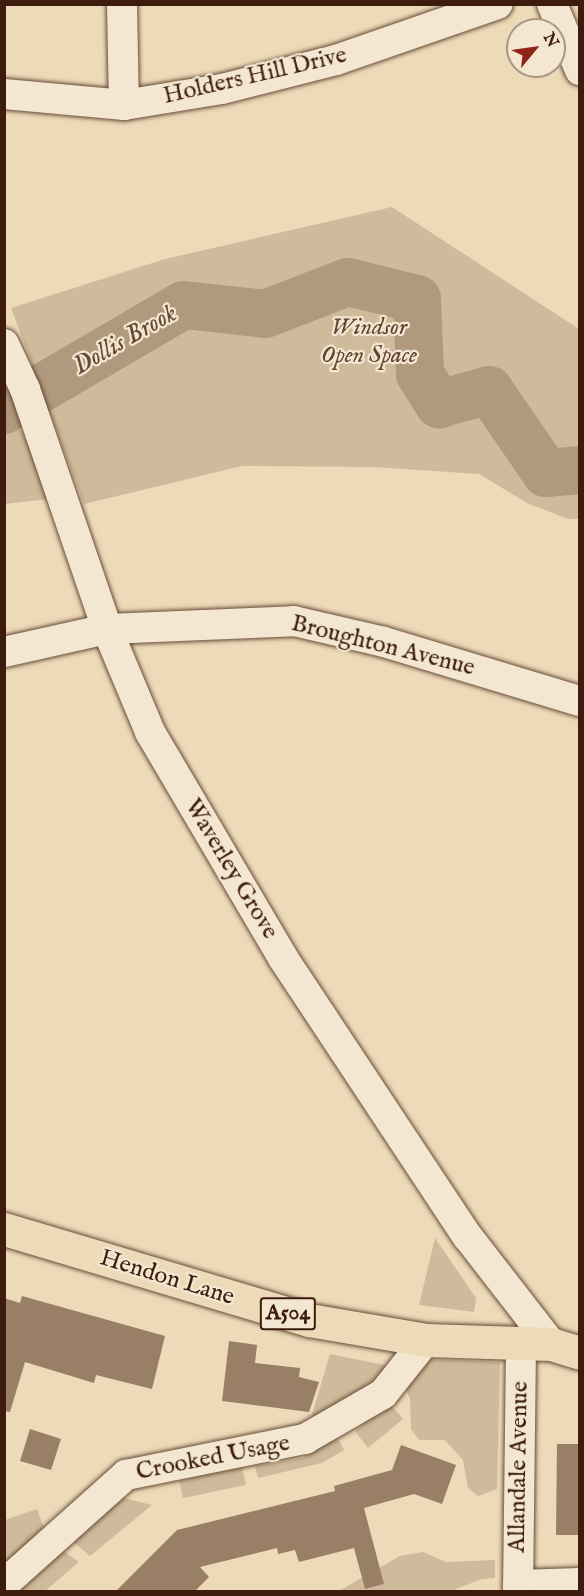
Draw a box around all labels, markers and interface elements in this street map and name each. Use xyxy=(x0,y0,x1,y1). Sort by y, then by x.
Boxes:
north arrow xyxy=(506,18,566,78)
text: N xyxy=(538,29,562,51)
street label: Holders Hill Drive xyxy=(161,41,349,111)
water label: Dollis Brook xyxy=(68,298,182,382)
park label: Windsor Open Space xyxy=(321,314,417,370)
street label: Broughton Avenue xyxy=(288,609,478,683)
street label: Waverley Grove xyxy=(178,794,284,944)
street label: Hendon Lane xyxy=(96,1244,238,1312)
road number: A504 xyxy=(260,1295,316,1333)
street label: Allandale Avenue xyxy=(503,1381,535,1553)
street label: Crooked Usage xyxy=(134,1429,292,1487)

